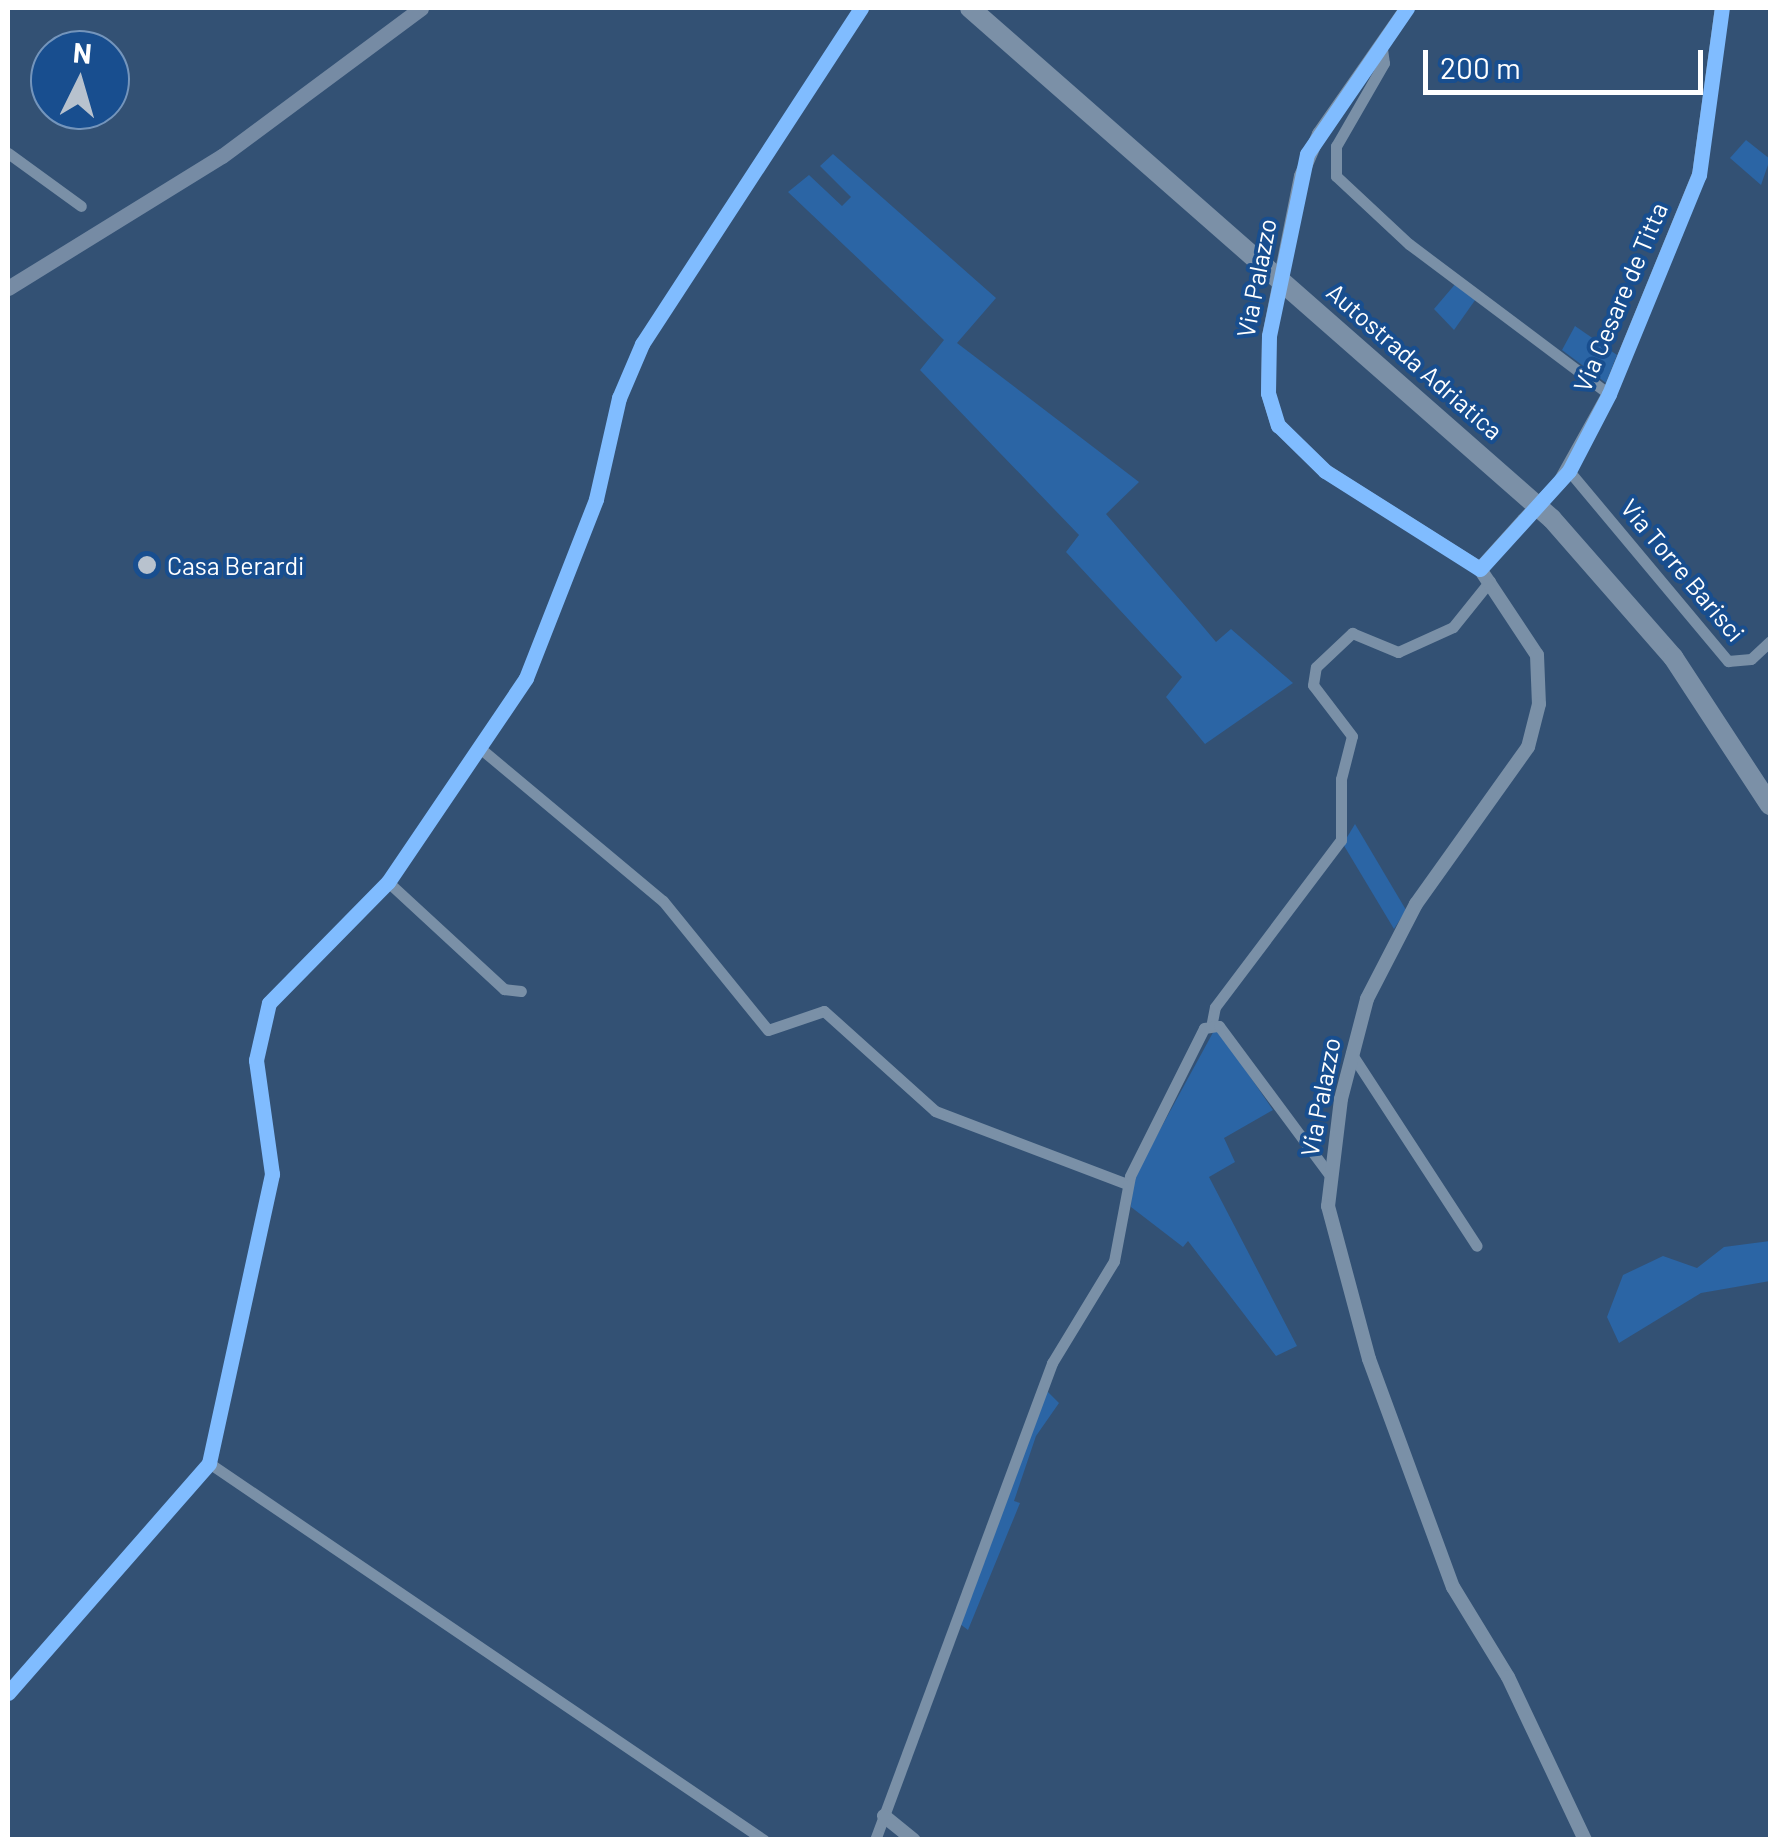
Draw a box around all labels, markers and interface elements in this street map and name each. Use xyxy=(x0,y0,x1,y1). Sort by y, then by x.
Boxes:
north arrow xyxy=(30,30,130,130)
scale bar xyxy=(1428,30,1708,92)
text: N xyxy=(72,34,93,70)
text: 200 m xyxy=(1440,49,1521,85)
street label: Via Cesare de Titta xyxy=(1567,198,1673,396)
street label: Via Palazzo xyxy=(1230,216,1282,340)
street label: Autostrada Adriatica xyxy=(1321,276,1509,446)
street label: Via Torre Barisci xyxy=(1615,493,1751,647)
place label: Casa Berardi xyxy=(167,550,304,580)
marker: Casa Berardi xyxy=(136,554,158,576)
street label: Via Palazzo xyxy=(1294,1035,1346,1159)

